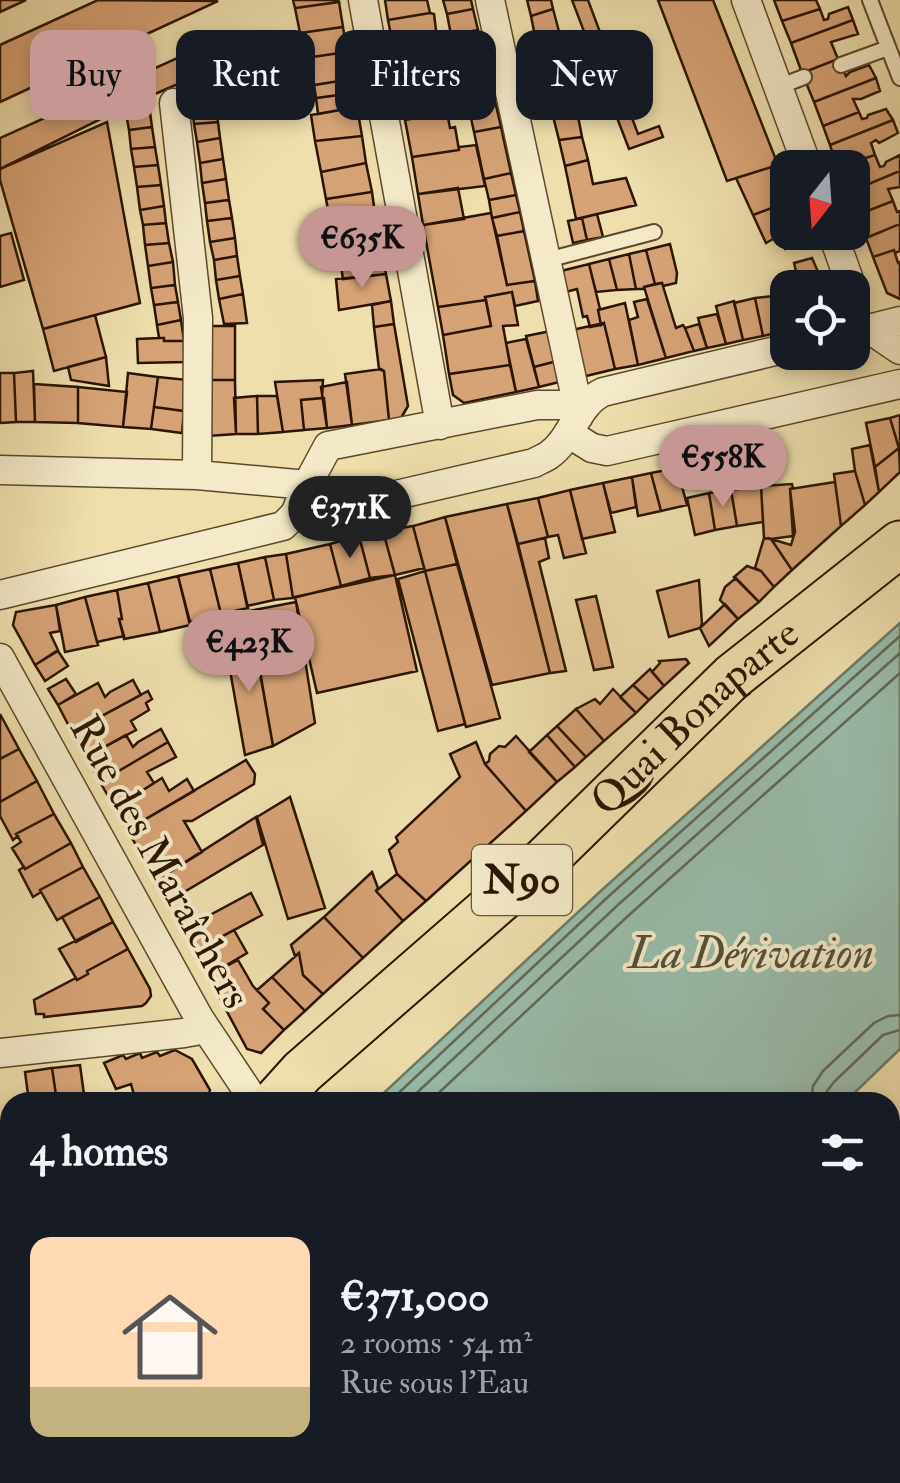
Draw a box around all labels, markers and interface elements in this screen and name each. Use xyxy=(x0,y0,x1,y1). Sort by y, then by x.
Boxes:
chip: Buy xyxy=(30,30,156,120)
chip: Rent xyxy=(176,30,315,120)
chip: Filters xyxy=(335,30,496,120)
chip: New xyxy=(516,30,653,120)
north arrow xyxy=(770,150,870,250)
map controls xyxy=(770,150,870,370)
pin: €635K xyxy=(292,206,432,291)
text: €635K xyxy=(320,218,404,258)
button: locate xyxy=(770,270,870,370)
pin: €558K xyxy=(653,425,793,510)
text: €558K xyxy=(681,437,765,477)
pin: €371K xyxy=(280,476,420,561)
text: €371K xyxy=(310,488,390,528)
street label: Quai Bonaparte xyxy=(580,608,810,827)
pin: €423K xyxy=(179,610,319,695)
text: €423K xyxy=(206,622,292,662)
street label: Rue des Maraîchers xyxy=(58,706,262,1018)
road number: N90 xyxy=(472,845,572,915)
water label: La Dérivation xyxy=(626,926,874,982)
icon: filters xyxy=(815,1125,870,1180)
text: 4 homes xyxy=(30,1126,168,1178)
text: €371,000 xyxy=(340,1271,490,1323)
icon: home xyxy=(110,1277,230,1397)
text: 2 rooms · 54 m² xyxy=(340,1323,532,1363)
text: Rue sous l'Eau xyxy=(340,1363,529,1403)

